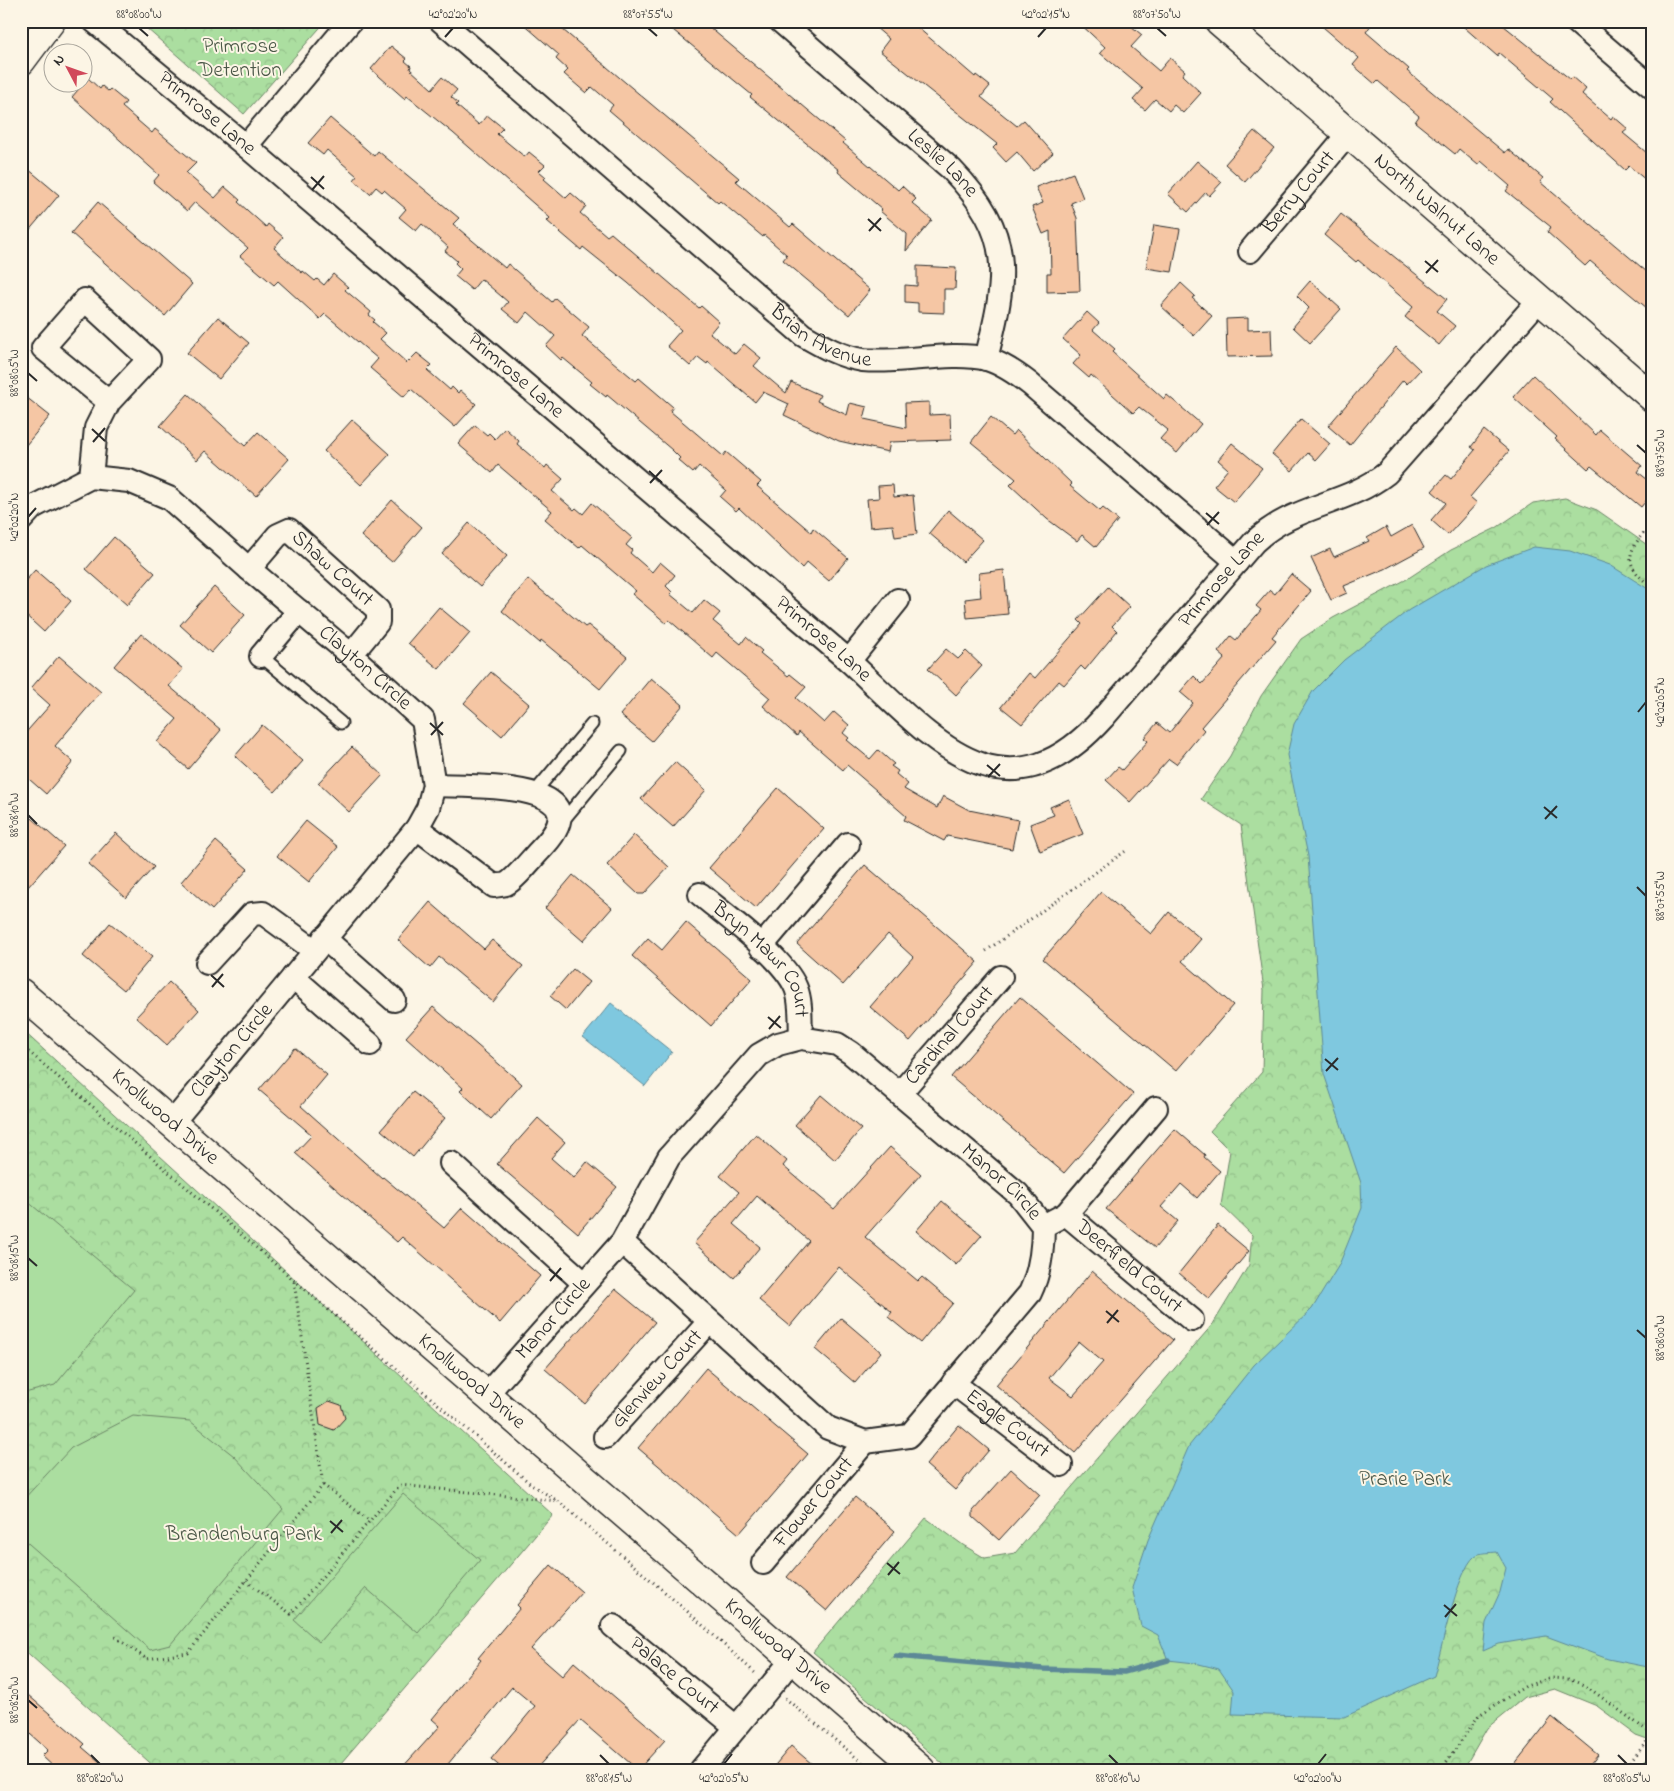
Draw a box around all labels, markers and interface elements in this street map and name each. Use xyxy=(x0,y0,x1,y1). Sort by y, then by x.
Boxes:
text: 88°08'00"W xyxy=(116,6,162,24)
text: 42°02'20"N xyxy=(429,6,477,24)
text: 88°07'55"W xyxy=(623,6,673,24)
text: 42°02'15"N xyxy=(1022,6,1070,24)
text: 88°07'50"W xyxy=(1133,6,1181,24)
park label: Primrose Detention xyxy=(197,32,282,86)
north arrow xyxy=(42,42,92,92)
text: N xyxy=(48,50,70,71)
street label: Primrose Lane xyxy=(151,64,263,164)
street label: Leslie Lane xyxy=(900,122,986,205)
street label: Berry Court xyxy=(1254,144,1343,242)
street label: North Walnut Lane xyxy=(1367,147,1507,274)
street label: Brian Avenue xyxy=(762,297,873,376)
street label: Primrose Lane xyxy=(460,326,571,427)
text: 88°08'05"W xyxy=(6,349,24,397)
text: 88°07'50"W xyxy=(1652,429,1670,477)
text: 42°02'20"N xyxy=(6,493,24,541)
street label: Shaw Court xyxy=(284,524,380,614)
street label: Primrose Lane xyxy=(1172,524,1272,635)
street label: Primrose Lane xyxy=(768,589,879,690)
street label: Clayton Circle xyxy=(312,618,419,718)
text: 42°02'05"N xyxy=(1652,677,1670,727)
text: 88°08'10"W xyxy=(6,793,24,837)
text: 88°07'55"W xyxy=(1652,871,1670,921)
street label: Bryn Mawr Court xyxy=(705,894,816,1018)
street label: Cardinal Court xyxy=(898,979,1002,1092)
street label: Clayton Circle xyxy=(183,997,283,1106)
street label: Knollwood Drive xyxy=(104,1062,226,1173)
street label: Manor Circle xyxy=(954,1137,1049,1228)
street label: Deerfield Court xyxy=(1068,1212,1189,1321)
text: 88°08'15"W xyxy=(6,1235,24,1281)
street label: Manor Circle xyxy=(509,1271,599,1367)
text: 88°08'00"W xyxy=(1652,1315,1670,1361)
street label: Glenview Court xyxy=(604,1323,710,1435)
street label: Knollwood Drive xyxy=(411,1327,532,1437)
street label: Eagle Court xyxy=(959,1382,1056,1466)
street label: Flower Court xyxy=(766,1450,861,1555)
park label: Prarie Park xyxy=(1359,1465,1452,1495)
park label: Brandenburg Park xyxy=(165,1520,323,1552)
street label: Knollwood Drive xyxy=(717,1591,839,1702)
street label: Palace Court xyxy=(622,1630,726,1722)
text: 88°08'20"W xyxy=(6,1677,24,1723)
text: 88°08'20"W xyxy=(77,1770,123,1788)
text: 88°08'15"W xyxy=(586,1770,632,1788)
text: 42°02'05"N xyxy=(699,1770,749,1788)
text: 88°08'10"W xyxy=(1096,1770,1140,1788)
text: 42°02'00"N xyxy=(1294,1770,1342,1788)
text: 88°08'05"W xyxy=(1603,1770,1651,1788)

